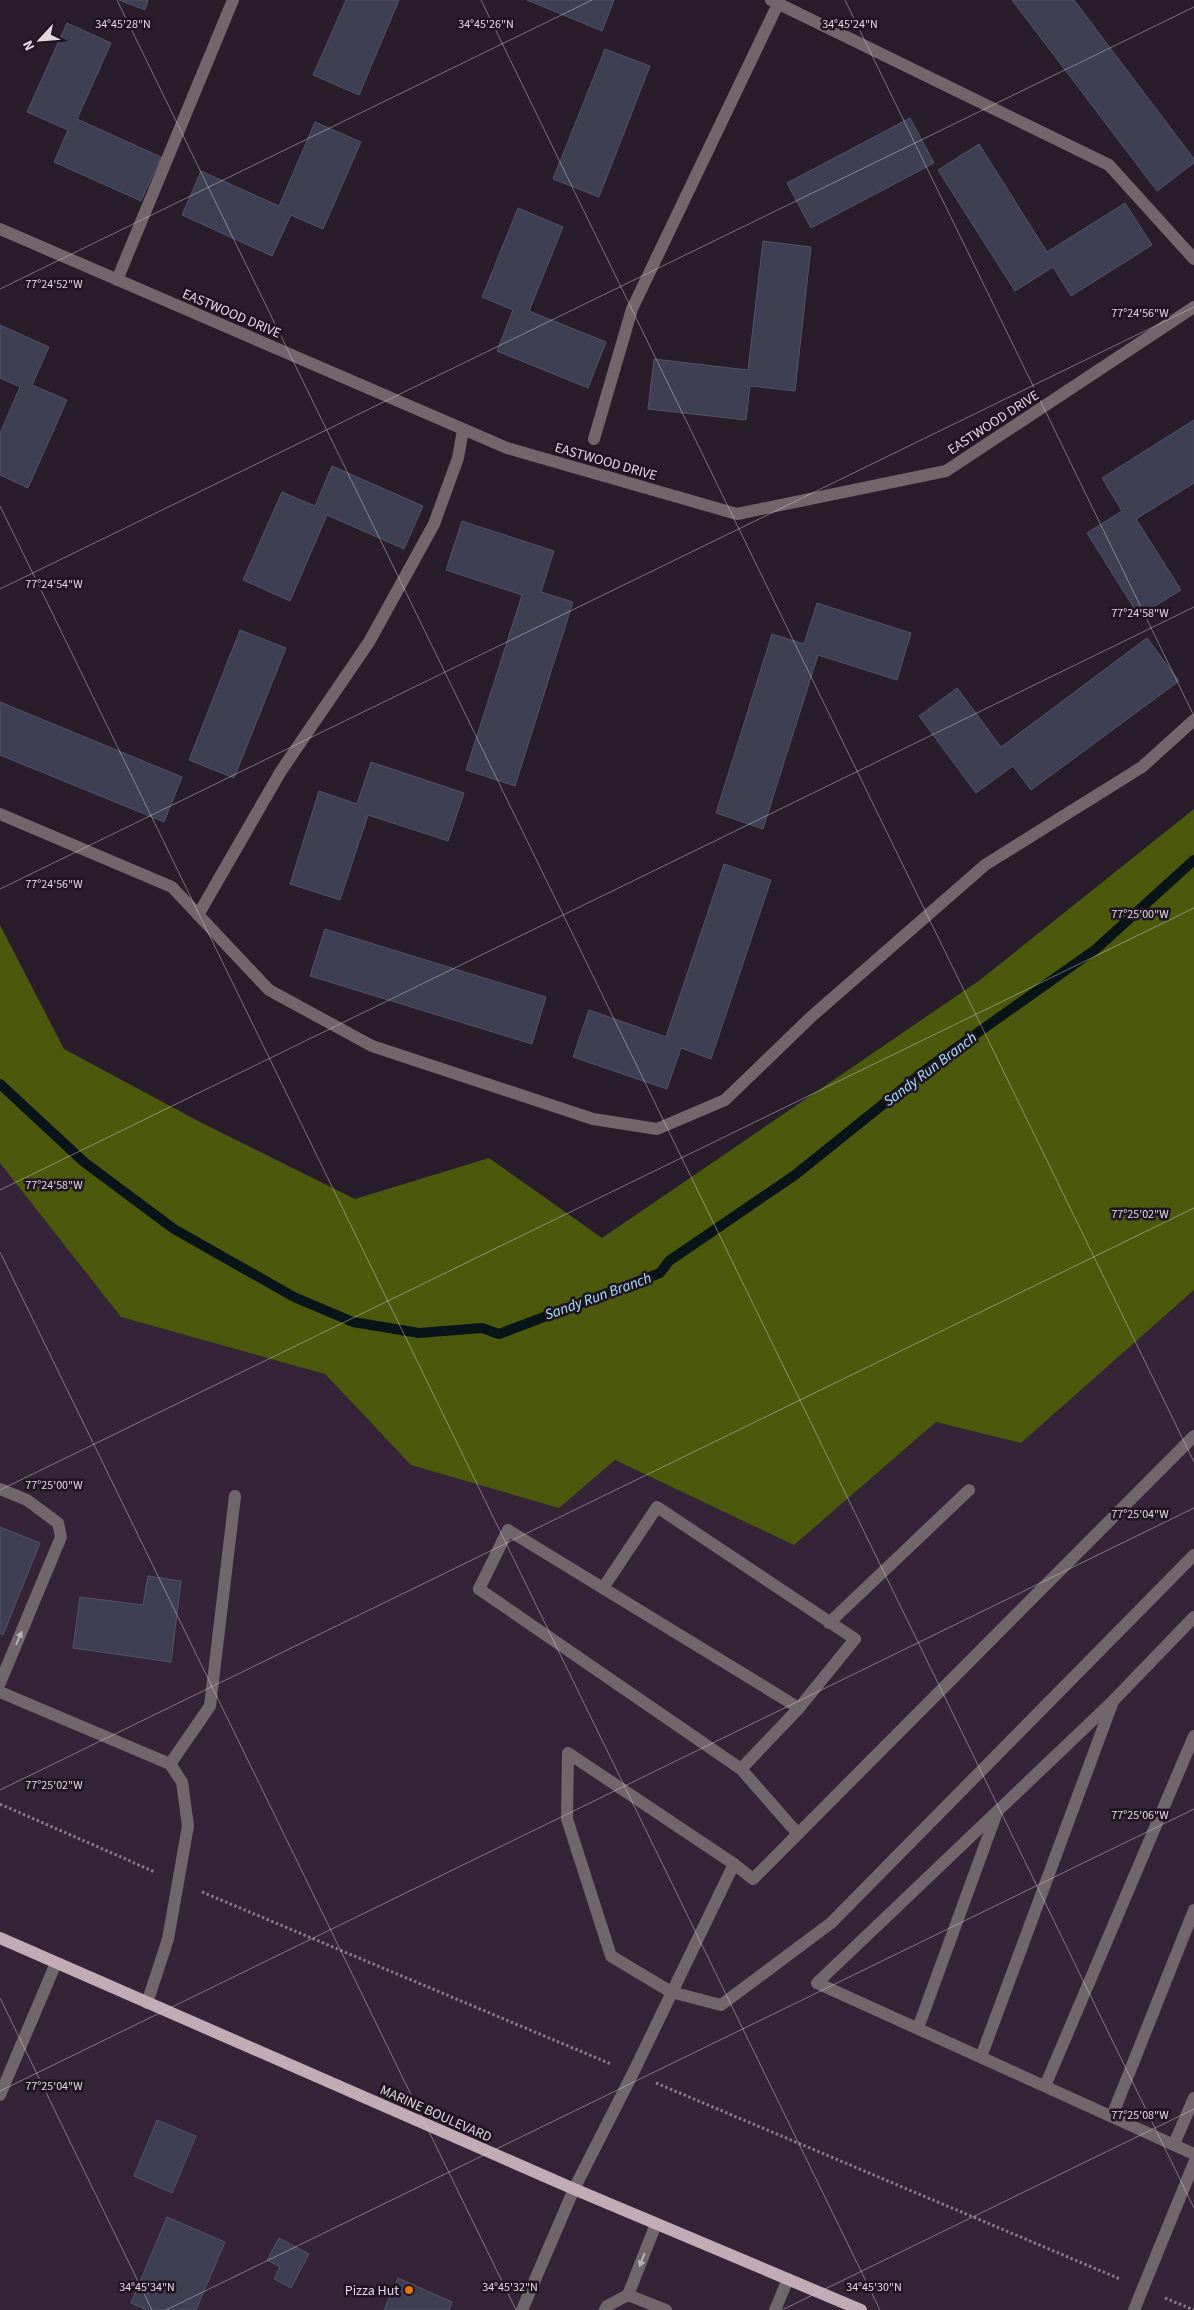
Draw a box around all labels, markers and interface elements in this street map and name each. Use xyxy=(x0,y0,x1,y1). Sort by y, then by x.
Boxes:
north arrow xyxy=(15,15,65,65)
text: 34°45'28"N xyxy=(95,16,151,33)
text: 34°45'26"N xyxy=(458,16,514,33)
text: 34°45'24"N xyxy=(822,16,878,33)
text: N xyxy=(18,37,40,54)
text: 77°24'52"W xyxy=(25,276,83,293)
street label: EASTWOOD DRIVE xyxy=(179,284,284,344)
text: 77°24'56"W xyxy=(1111,305,1169,322)
street label: EASTWOOD DRIVE xyxy=(944,386,1043,460)
street label: EASTWOOD DRIVE xyxy=(552,438,659,486)
text: 77°24'54"W xyxy=(25,576,83,593)
text: 77°24'58"W xyxy=(1111,605,1169,622)
text: 77°24'56"W xyxy=(25,876,83,893)
text: 77°25'00"W xyxy=(1111,906,1169,923)
water label: Sandy Run Branch xyxy=(879,1027,981,1112)
text: 77°24'58"W xyxy=(25,1177,83,1194)
text: 77°25'02"W xyxy=(1111,1206,1169,1223)
water label: Sandy Run Branch xyxy=(542,1267,655,1326)
text: 77°25'00"W xyxy=(25,1477,83,1494)
text: 77°25'04"W xyxy=(1111,1506,1169,1523)
one-way arrow xyxy=(15,1631,23,1645)
text: 77°25'02"W xyxy=(25,1777,83,1794)
text: 77°25'06"W xyxy=(1111,1807,1169,1824)
text: 77°25'04"W xyxy=(25,2078,83,2095)
street label: MARINE BOULEVARD xyxy=(376,2080,495,2148)
text: 77°25'08"W xyxy=(1111,2107,1169,2124)
one-way arrow xyxy=(638,2252,646,2267)
text: 34°45'34"N xyxy=(119,2279,175,2296)
text: 34°45'32"N xyxy=(482,2279,538,2296)
text: 34°45'30"N xyxy=(846,2279,902,2296)
place label: Pizza Hut xyxy=(345,2281,399,2301)
marker: Pizza Hut xyxy=(403,2284,415,2296)

